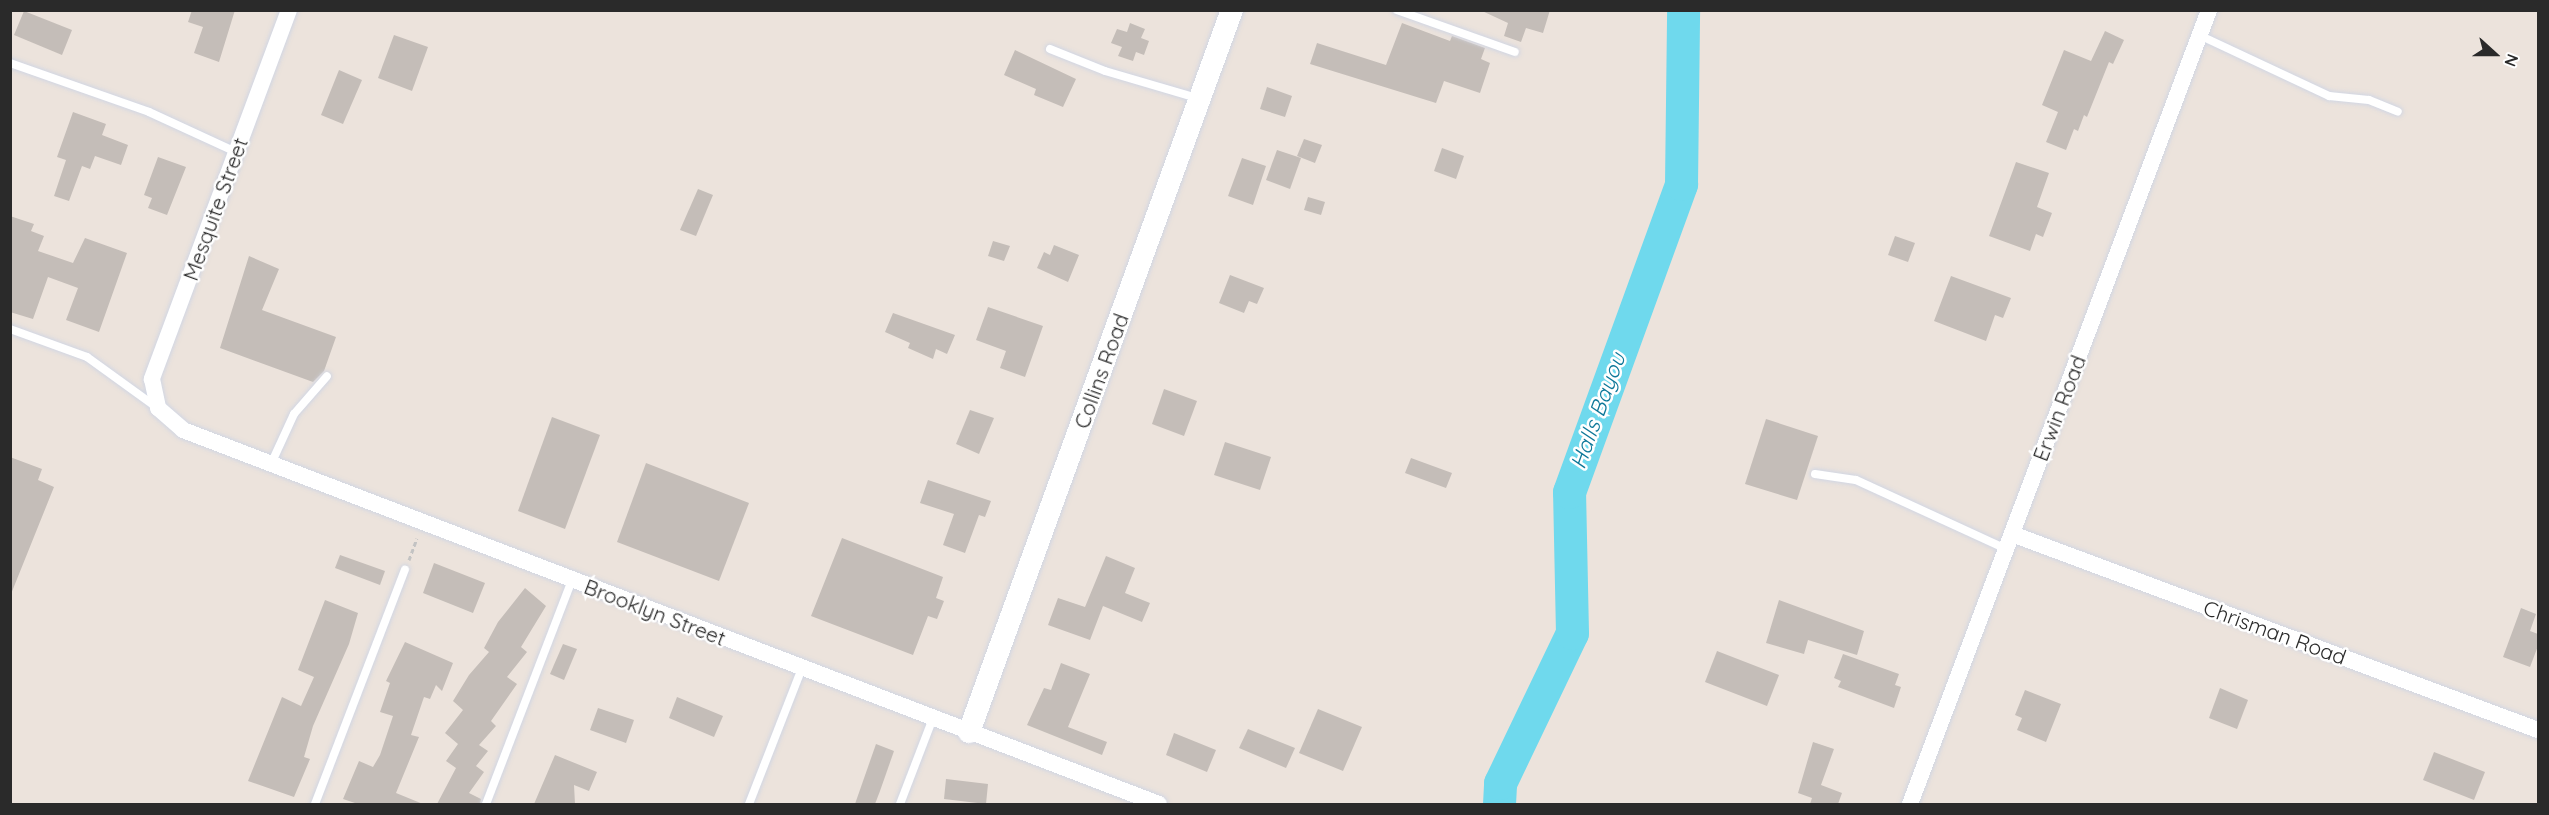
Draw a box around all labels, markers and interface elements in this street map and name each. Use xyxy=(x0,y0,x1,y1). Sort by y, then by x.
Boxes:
north arrow xyxy=(2465,24,2525,84)
text: N xyxy=(2500,51,2523,70)
street label: Mesquite Street xyxy=(177,134,253,284)
street label: Collins Road xyxy=(1069,310,1133,432)
water label: Halls Bayou xyxy=(1565,349,1631,473)
street label: Erwin Road xyxy=(2027,352,2091,464)
street label: Brooklyn Street xyxy=(581,573,729,651)
street label: Chrisman Road xyxy=(2200,595,2350,669)

